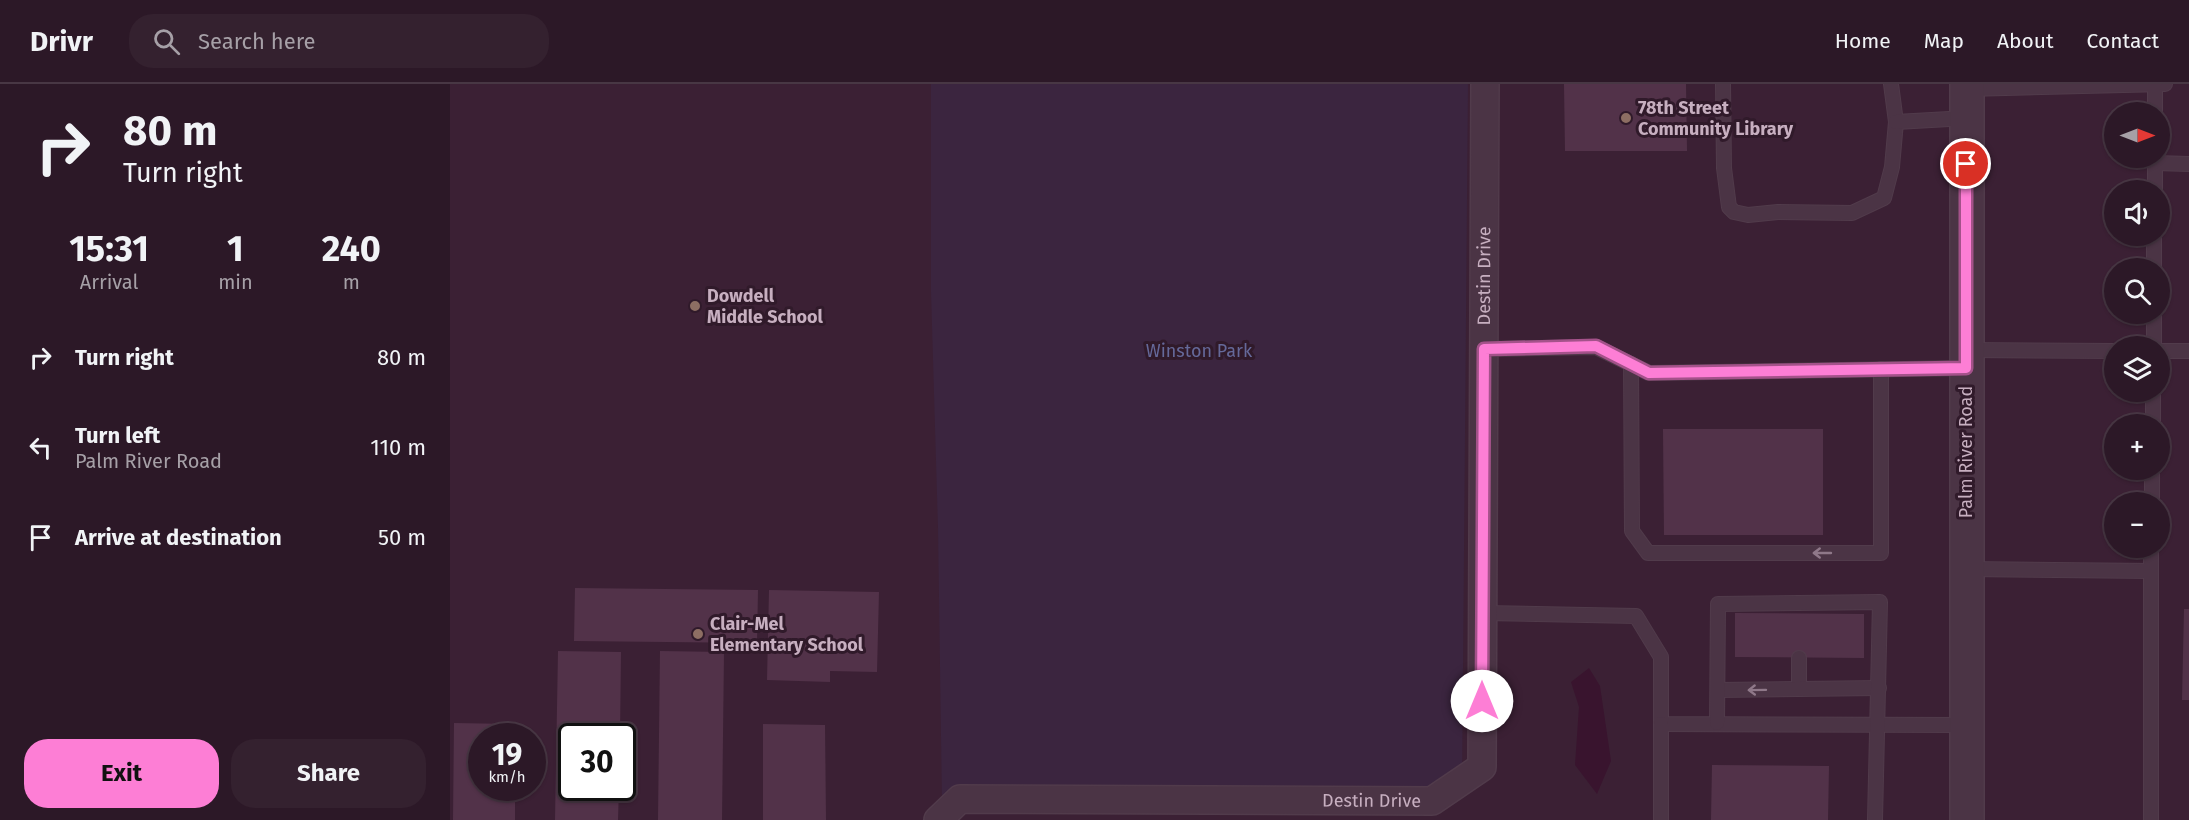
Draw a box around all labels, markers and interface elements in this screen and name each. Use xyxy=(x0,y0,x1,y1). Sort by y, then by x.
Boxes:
search box xyxy=(129,14,549,68)
text: Drivr xyxy=(30,25,93,58)
icon: search xyxy=(150,25,183,58)
text: Search here xyxy=(198,28,315,55)
text: Home xyxy=(1835,28,1891,54)
text: Map xyxy=(1924,28,1964,54)
text: About xyxy=(1997,28,2054,54)
text: Contact xyxy=(2087,28,2159,54)
place label: 78th Street Community Library xyxy=(1638,97,1794,140)
north arrow xyxy=(2104,102,2170,168)
map controls xyxy=(2104,102,2170,558)
text: 80 m xyxy=(123,106,217,156)
icon: right xyxy=(24,108,102,186)
marker: 78th Street Community Library xyxy=(1619,111,1633,125)
pin xyxy=(1940,138,1991,189)
icon: arrive xyxy=(1949,147,1982,180)
text: Turn right xyxy=(123,157,243,189)
button: sound xyxy=(2104,180,2170,246)
street label: Destin Drive xyxy=(1473,226,1495,325)
text: 15:31 xyxy=(69,227,149,271)
text: 1 xyxy=(227,227,244,271)
text: 240 xyxy=(322,227,381,271)
button: search xyxy=(2104,258,2170,324)
text: Arrival xyxy=(80,270,138,294)
text: min xyxy=(218,270,253,294)
text: m xyxy=(343,270,360,294)
place label: Dowdell Middle School xyxy=(707,285,824,328)
marker: Dowdell Middle School xyxy=(688,299,702,313)
button: layers xyxy=(2104,336,2170,402)
park label: Winston Park xyxy=(1146,340,1253,362)
icon: right xyxy=(24,341,57,374)
text: Turn right xyxy=(75,344,174,371)
text: 80 m xyxy=(377,344,426,371)
street label: Palm River Road xyxy=(1955,386,1977,518)
button: + xyxy=(2104,414,2170,480)
text: Turn left xyxy=(75,422,160,449)
icon: left xyxy=(24,431,57,464)
text: 110 m xyxy=(370,434,426,461)
text: Palm River Road xyxy=(75,449,222,473)
button: − xyxy=(2104,492,2170,558)
icon: arrive xyxy=(24,521,57,554)
text: Arrive at destination xyxy=(75,524,282,551)
text: 50 m xyxy=(378,524,426,551)
one-way arrow xyxy=(1813,547,1833,559)
place label: Clair-Mel Elementary School xyxy=(710,613,864,656)
marker: Clair-Mel Elementary School xyxy=(691,627,705,641)
position arrow xyxy=(1450,669,1514,733)
one-way arrow xyxy=(1748,684,1768,695)
speed limit sign: 30 xyxy=(558,723,636,801)
text: 19 xyxy=(492,737,522,773)
button: Exit xyxy=(24,739,219,808)
button: Share xyxy=(231,739,426,808)
text: km/h xyxy=(488,768,526,786)
street label: Destin Drive xyxy=(1322,790,1421,812)

